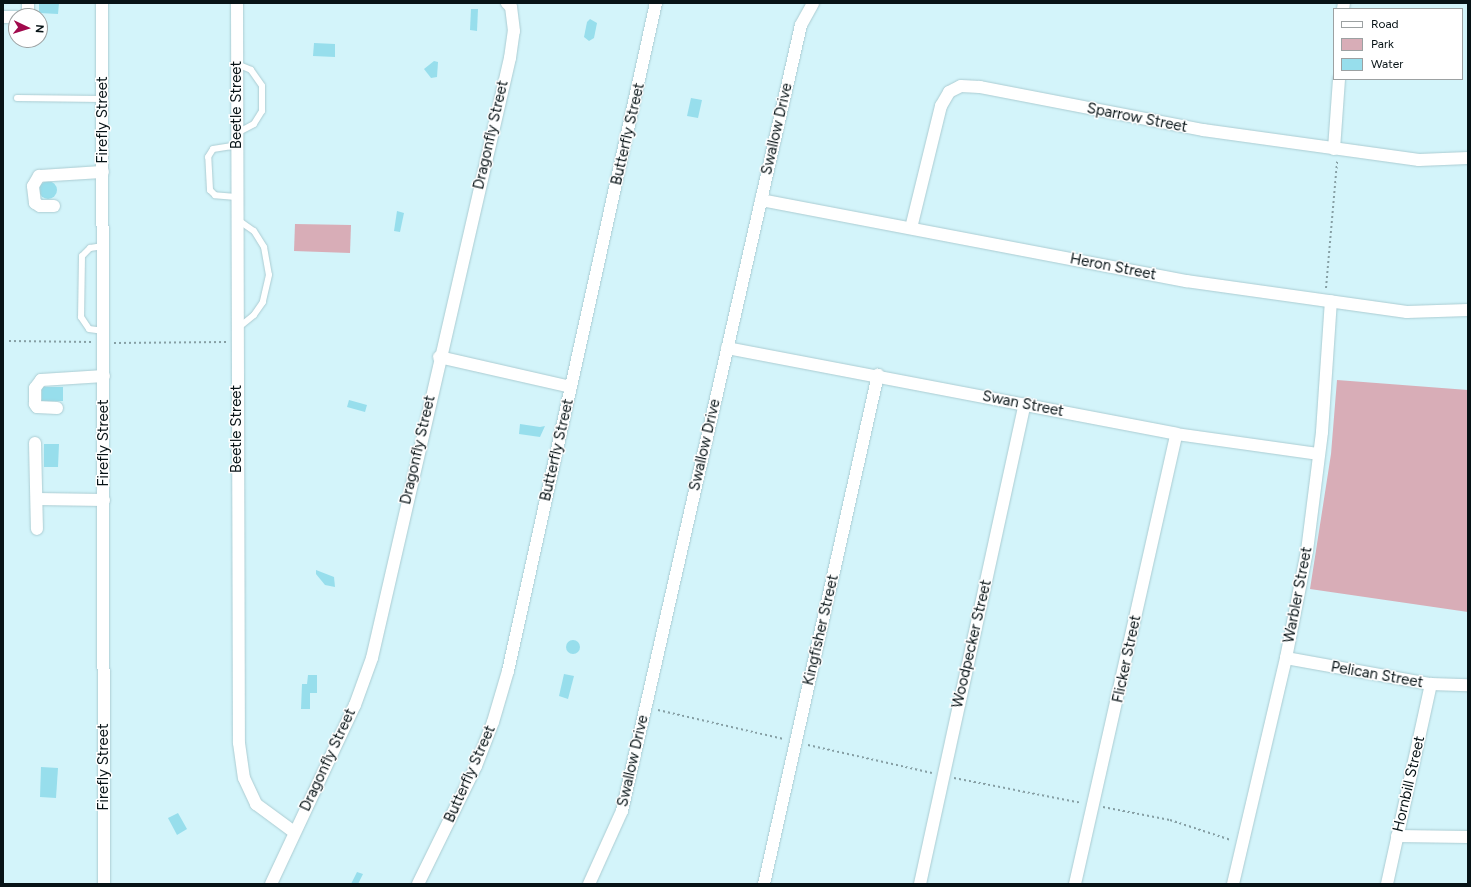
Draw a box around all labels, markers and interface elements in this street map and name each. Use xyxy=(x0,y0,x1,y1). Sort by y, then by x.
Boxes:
north arrow xyxy=(8,8,48,48)
legend xyxy=(1333,8,1463,80)
text: Road xyxy=(1371,17,1399,31)
text: N xyxy=(33,24,46,33)
text: Park xyxy=(1371,37,1394,51)
text: Water xyxy=(1371,57,1403,71)
street label: Beetle Street xyxy=(228,61,246,149)
street label: Firefly Street xyxy=(94,76,112,164)
street label: Dragonfly Street xyxy=(470,79,512,191)
street label: Butterfly Street xyxy=(607,81,649,187)
street label: Swallow Drive xyxy=(758,81,796,177)
street label: Sparrow Street xyxy=(1085,99,1189,137)
street label: Heron Street xyxy=(1068,250,1158,284)
street label: Beetle Street xyxy=(228,385,246,473)
street label: Swan Street xyxy=(981,387,1065,421)
street label: Dragonfly Street xyxy=(397,394,439,506)
street label: Butterfly Street xyxy=(536,397,578,503)
street label: Swallow Drive xyxy=(686,397,724,493)
street label: Firefly Street xyxy=(95,399,113,487)
street label: Warbler Street xyxy=(1280,545,1316,645)
street label: Kingfisher Street xyxy=(800,573,842,687)
street label: Woodpecker Street xyxy=(948,578,996,710)
street label: Flicker Street xyxy=(1109,614,1145,704)
street label: Pelican Street xyxy=(1329,658,1425,692)
street label: Dragonfly Street xyxy=(296,706,360,814)
street label: Swallow Drive xyxy=(614,713,652,809)
street label: Firefly Street xyxy=(95,723,113,811)
street label: Butterfly Street xyxy=(441,723,499,825)
street label: Hornbill Street xyxy=(1389,734,1429,834)

